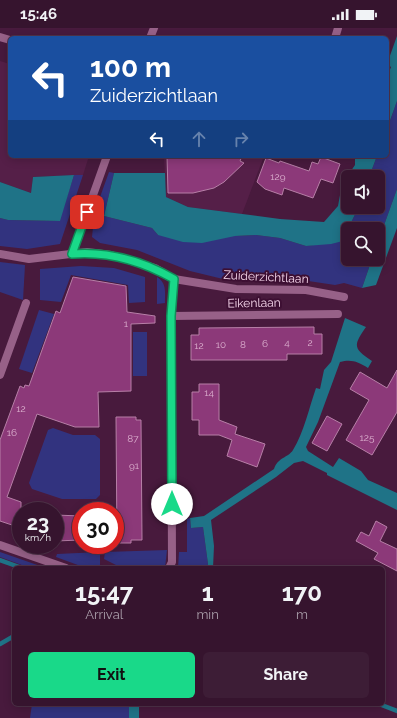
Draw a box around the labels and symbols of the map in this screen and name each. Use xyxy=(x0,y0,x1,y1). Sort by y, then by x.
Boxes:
house number: 129 xyxy=(270,171,286,182)
pin xyxy=(70,195,104,229)
street label: Zuiderzichtlaan xyxy=(223,268,309,286)
street label: Eikenlaan xyxy=(227,296,281,310)
house number: 1 xyxy=(124,318,129,329)
house number: 4 xyxy=(284,337,290,348)
house number: 2 xyxy=(307,337,313,348)
house number: 6 xyxy=(262,338,268,349)
house number: 10 xyxy=(216,339,226,350)
house number: 8 xyxy=(240,339,246,350)
house number: 12 xyxy=(194,340,204,351)
house number: 14 xyxy=(204,387,214,398)
house number: 12 xyxy=(16,403,26,414)
house number: 16 xyxy=(7,427,17,438)
house number: 125 xyxy=(360,432,375,443)
house number: 87 xyxy=(127,433,139,444)
house number: 91 xyxy=(129,460,140,471)
position arrow xyxy=(151,483,193,525)
speed limit sign: 30 xyxy=(72,502,124,554)

